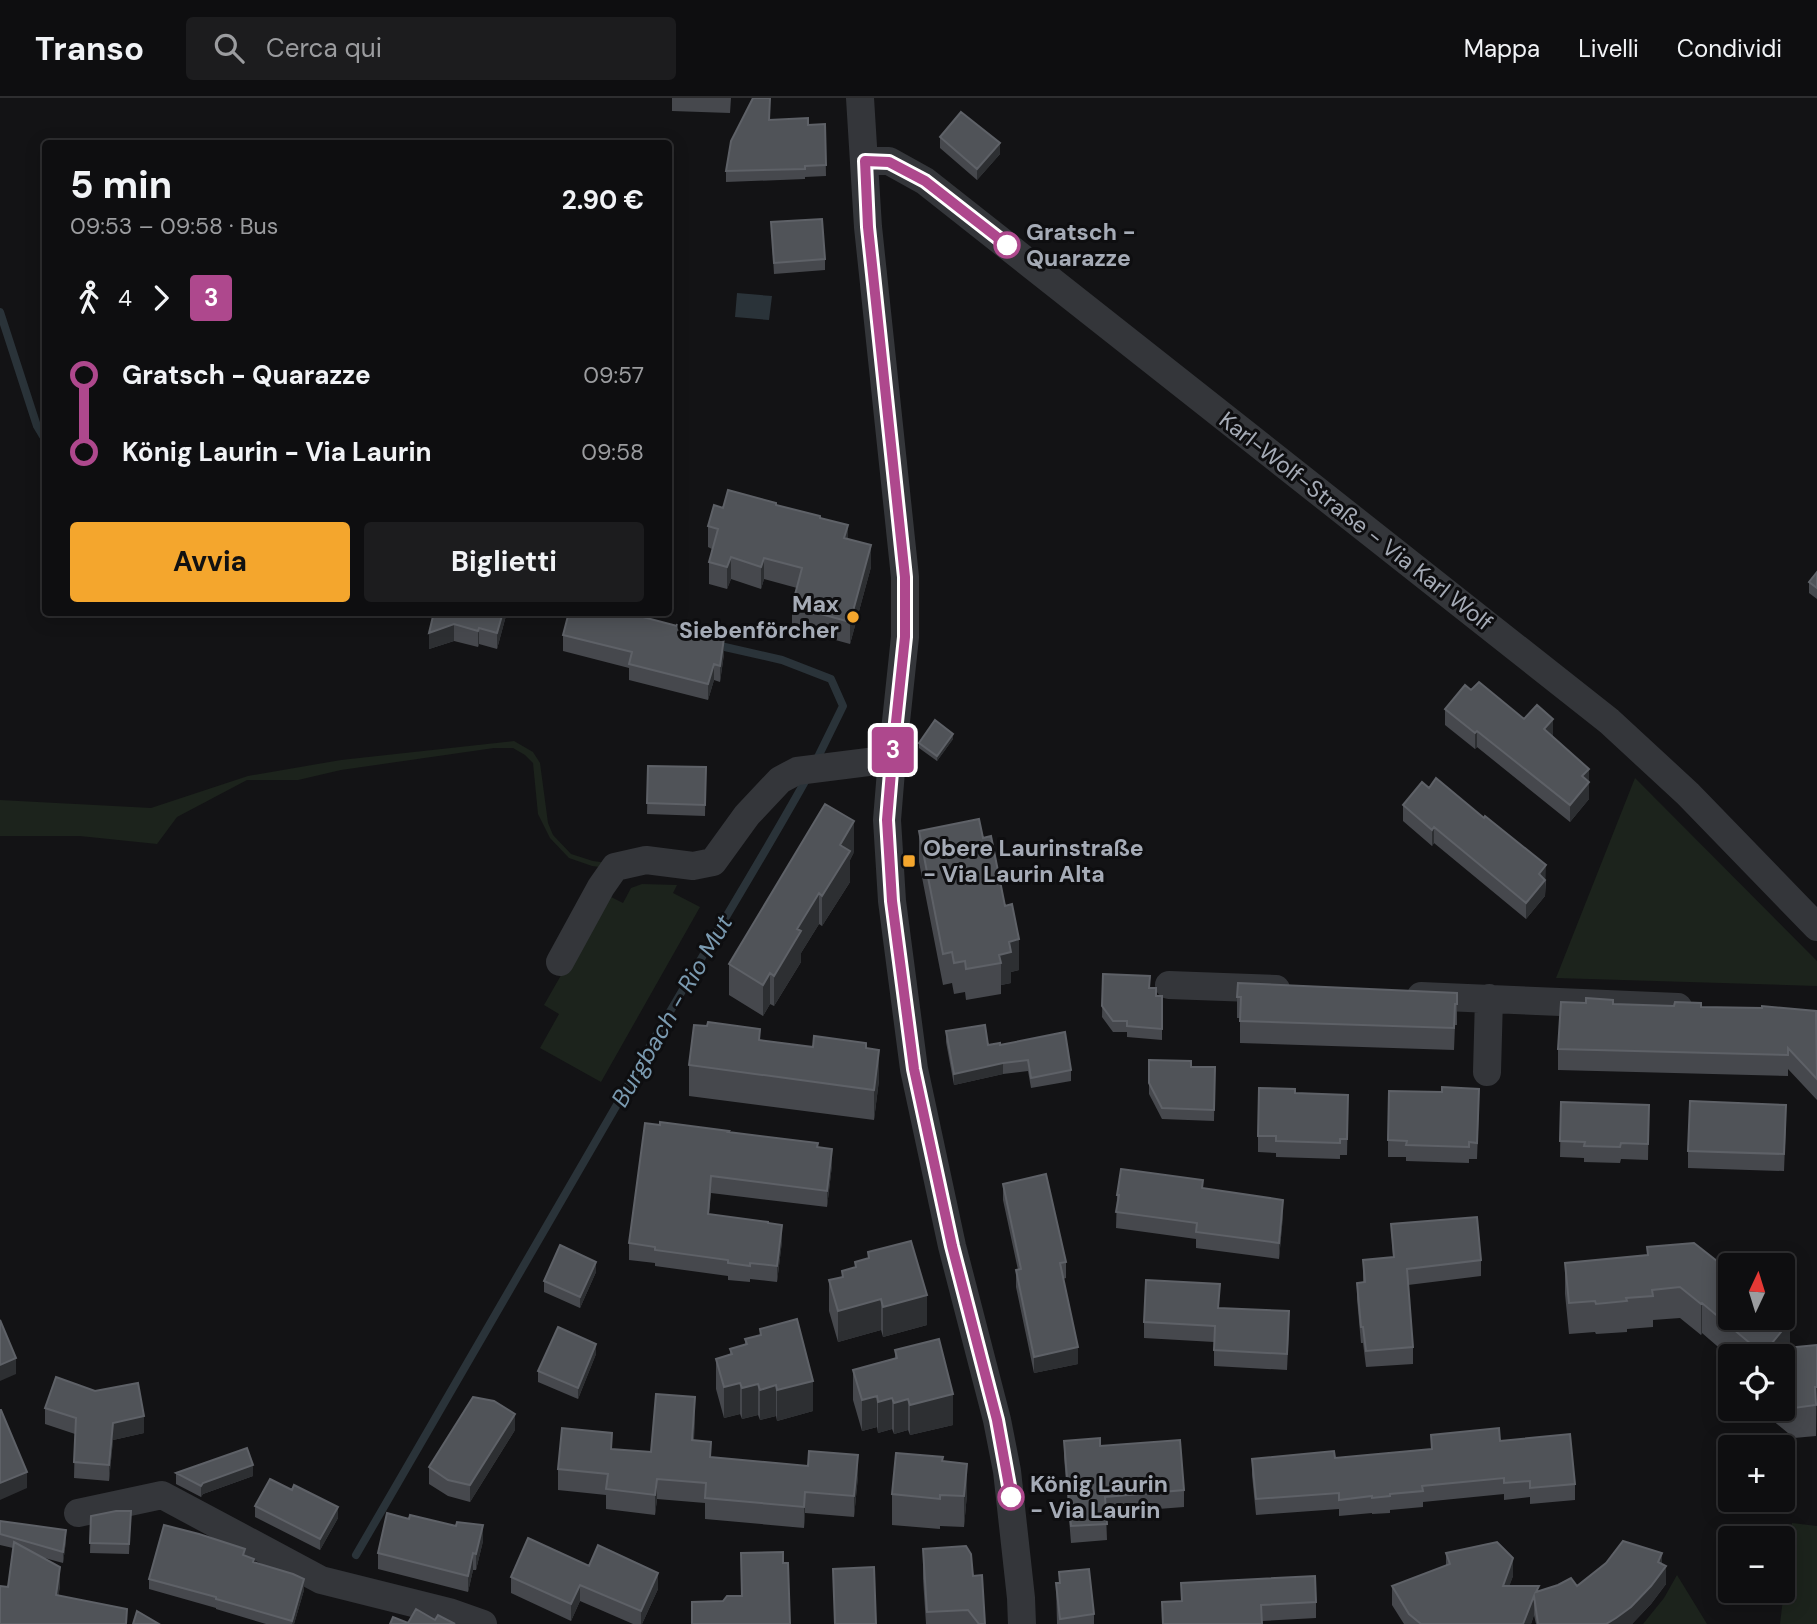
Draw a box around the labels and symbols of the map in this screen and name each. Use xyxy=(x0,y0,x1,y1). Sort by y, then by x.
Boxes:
place label: Gratsch - Quarazze xyxy=(1026,217,1136,273)
marker: Gratsch - Quarazze xyxy=(994,232,1020,258)
street label: Karl-Wolf-Straße - Via Karl Wolf xyxy=(1213,405,1499,637)
place label: Max Siebenförcher xyxy=(679,589,839,645)
marker: Max Siebenförcher xyxy=(845,609,861,625)
line badge: 3 xyxy=(870,727,916,773)
place label: Obere Laurinstraße - Via Laurin Alta xyxy=(923,833,1144,889)
marker: Obere Laurinstraße - Via Laurin Alta xyxy=(901,853,917,869)
water label: Burgbach - Rio Mut xyxy=(604,909,739,1112)
north arrow xyxy=(1718,1253,1796,1330)
place label: König Laurin - Via Laurin xyxy=(1030,1469,1168,1525)
marker: König Laurin - Via Laurin xyxy=(998,1484,1024,1510)

